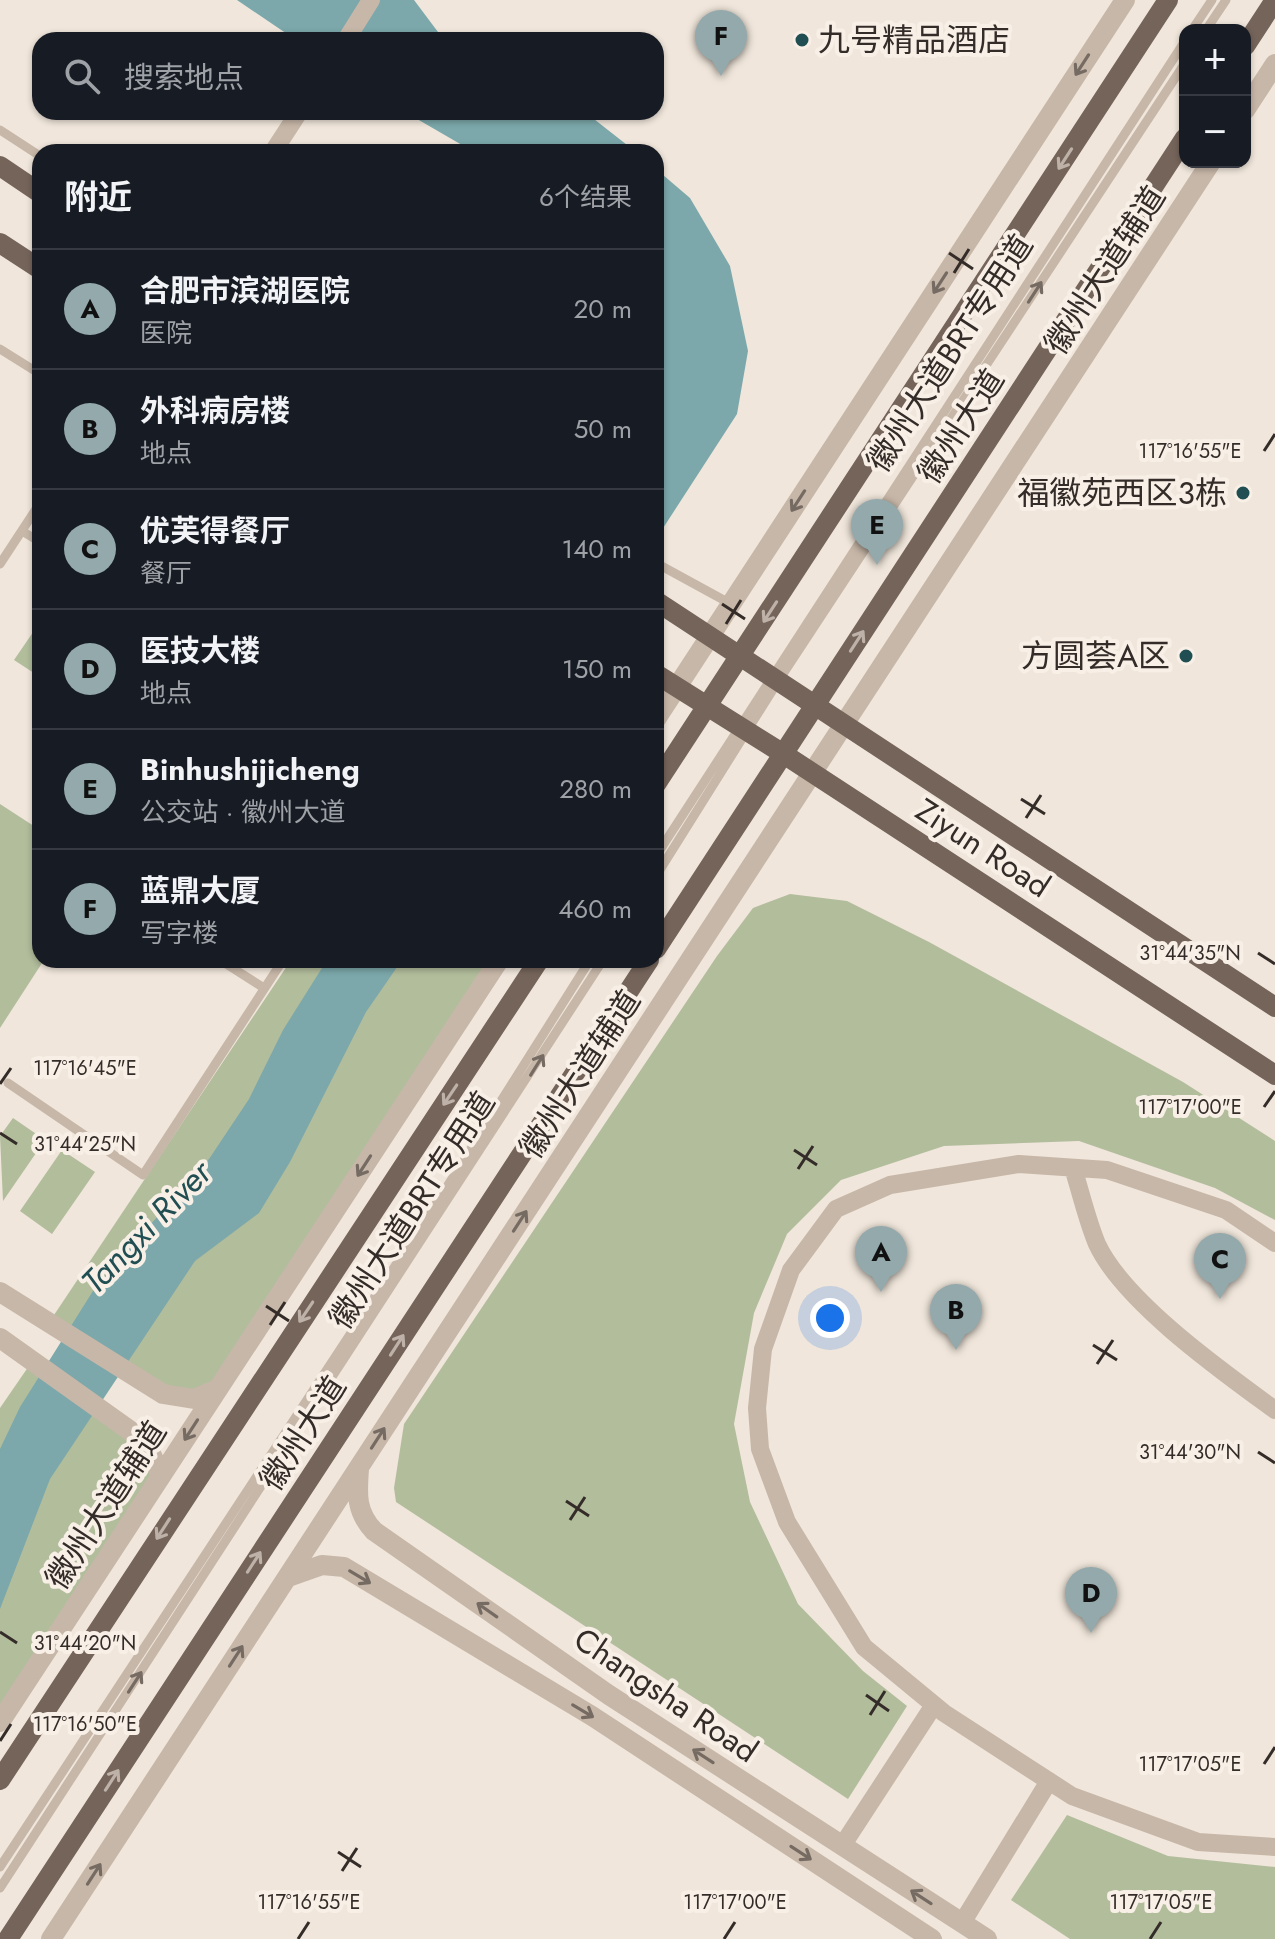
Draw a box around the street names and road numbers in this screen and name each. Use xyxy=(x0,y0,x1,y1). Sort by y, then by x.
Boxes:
street label: 徽州大道辅道 xyxy=(1033,177,1177,363)
street label: 徽州大道BRT专用道 xyxy=(859,227,1041,479)
street label: 徽州大道 xyxy=(910,362,1012,490)
street label: Ziyun Road xyxy=(907,787,1059,909)
street label: 徽州大道辅道 xyxy=(508,981,652,1167)
street label: 徽州大道BRT专用道 xyxy=(318,1082,506,1338)
street label: 徽州大道 xyxy=(249,1367,357,1499)
street label: 徽州大道辅道 xyxy=(34,1412,178,1598)
street label: Changsha Road xyxy=(565,1616,767,1774)

